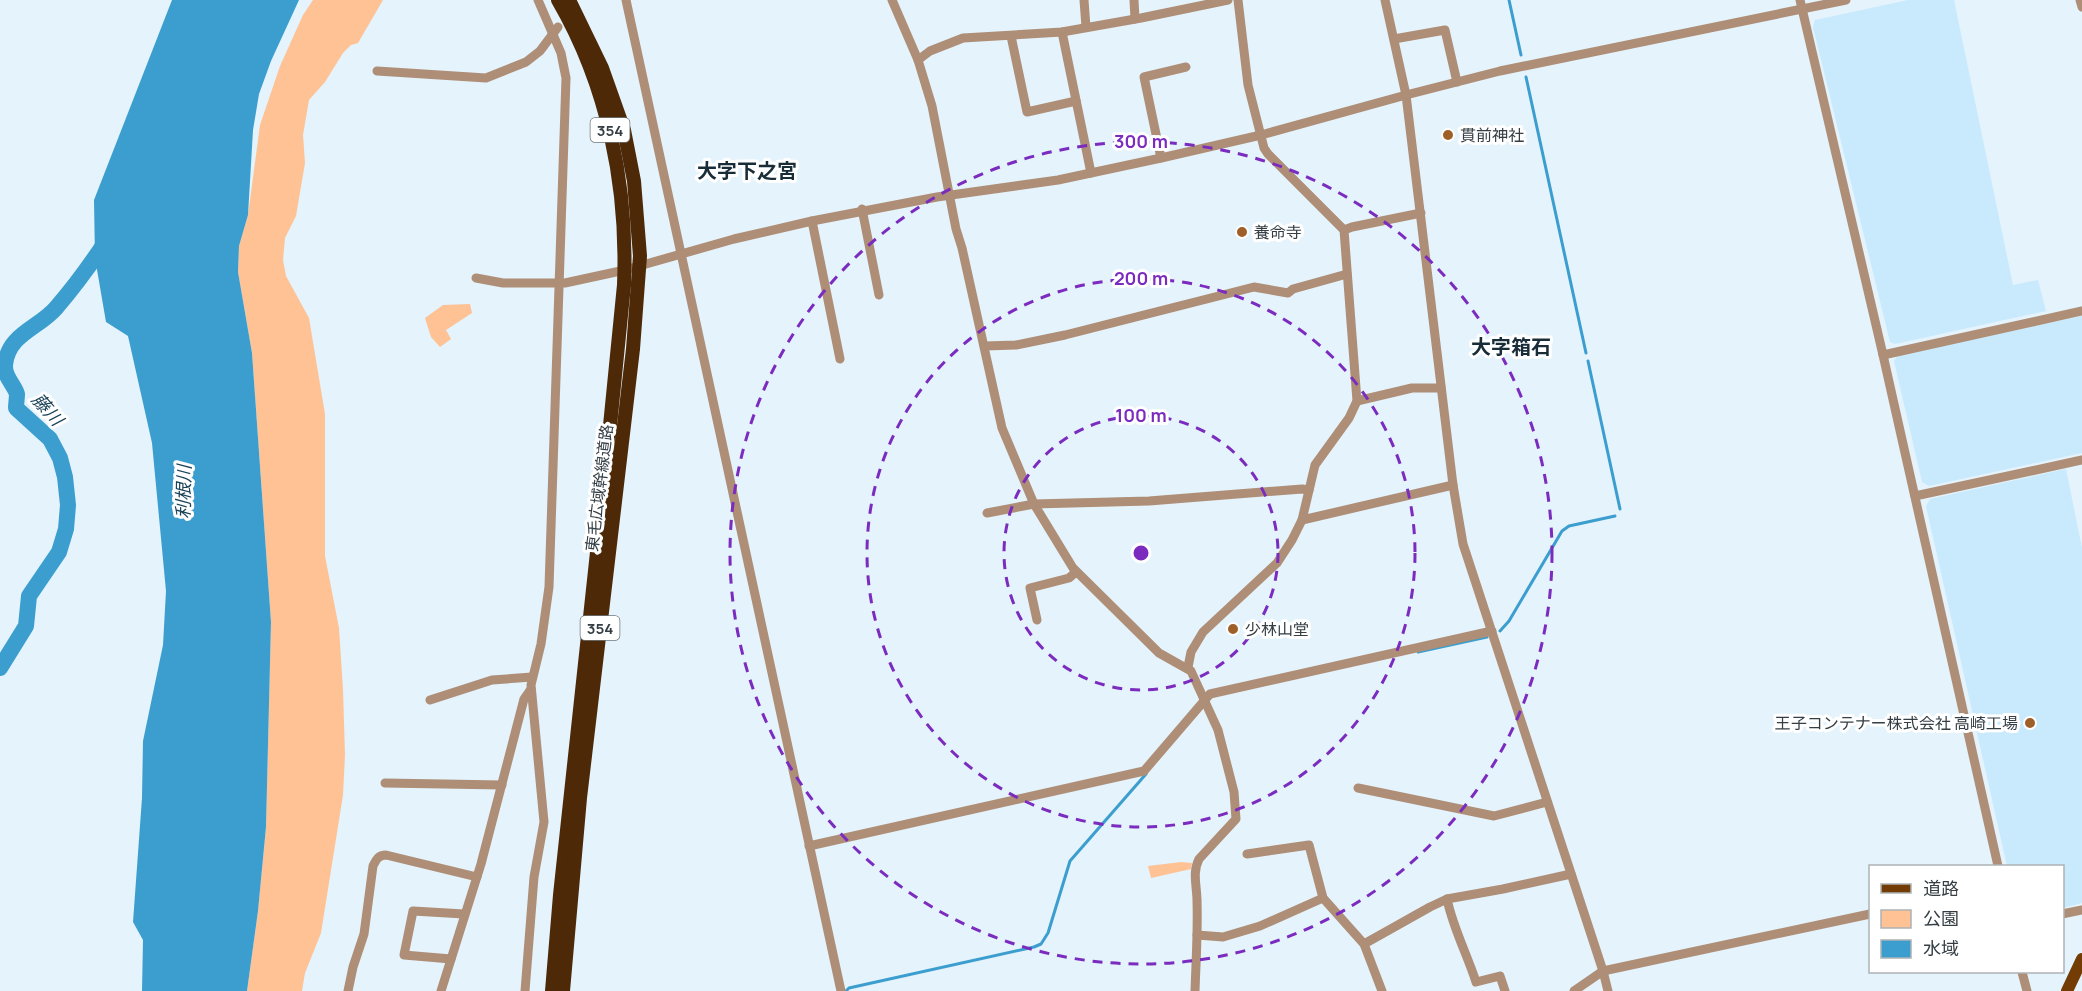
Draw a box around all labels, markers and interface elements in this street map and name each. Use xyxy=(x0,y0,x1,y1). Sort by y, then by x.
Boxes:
road number: 354 xyxy=(590,118,630,142)
place label: 貫前神社 xyxy=(1460,124,1524,146)
marker: 貫前神社 xyxy=(1441,128,1455,142)
text: 300 m xyxy=(1114,129,1168,153)
district label: 大字下之宮 xyxy=(697,157,797,184)
place label: 養命寺 xyxy=(1254,221,1302,243)
marker: 養命寺 xyxy=(1235,225,1249,239)
text: 200 m xyxy=(1114,266,1168,290)
district label: 大字箱石 xyxy=(1471,333,1551,360)
water label: 藤川 xyxy=(27,388,70,432)
text: 100 m xyxy=(1115,403,1167,427)
street label: 東毛広域幹線道路 xyxy=(580,423,618,553)
water label: 利根川 xyxy=(171,463,196,519)
centre of rings xyxy=(1131,543,1151,563)
road number: 354 xyxy=(580,616,620,640)
place label: 少林山堂 xyxy=(1245,618,1309,640)
marker: 少林山堂 xyxy=(1226,622,1240,636)
place label: 王子コンテナー株式会社 高崎工場 xyxy=(1775,712,2018,734)
marker: 王子コンテナー株式会社 高崎工場 xyxy=(2023,716,2037,730)
legend xyxy=(1869,865,2064,973)
text: 道路 xyxy=(1923,876,1959,900)
text: 公園 xyxy=(1923,906,1959,930)
text: 水域 xyxy=(1923,936,1959,960)

